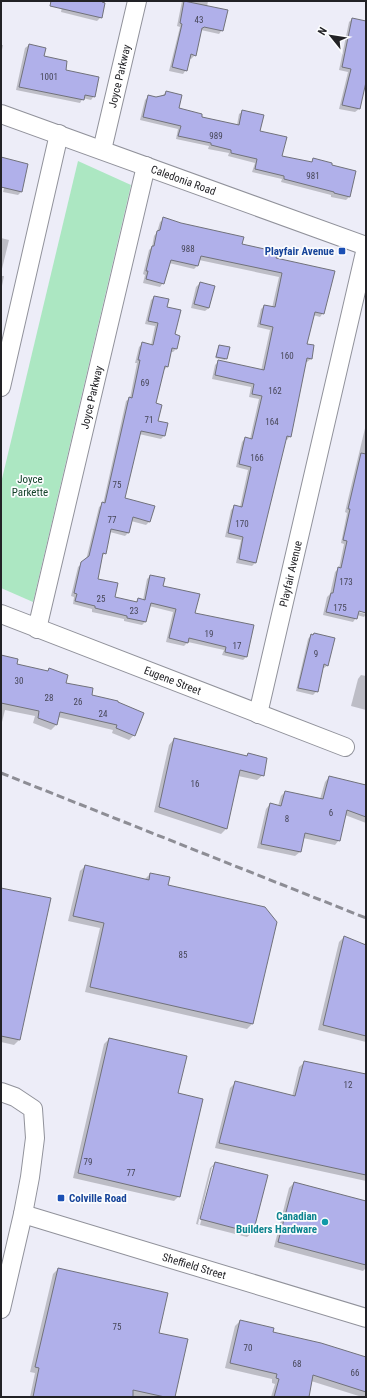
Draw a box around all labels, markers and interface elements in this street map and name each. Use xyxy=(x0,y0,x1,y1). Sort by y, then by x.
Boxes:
house number: 43 xyxy=(195,15,203,25)
north arrow xyxy=(311,16,351,56)
text: N xyxy=(315,25,330,37)
street label: Joyce Parkway xyxy=(106,43,133,109)
house number: 1001 xyxy=(40,72,58,82)
house number: 989 xyxy=(209,131,223,141)
street label: Caledonia Road xyxy=(149,162,218,198)
house number: 981 xyxy=(306,171,320,181)
house number: 988 xyxy=(181,244,195,254)
place label: Playfair Avenue xyxy=(265,245,334,258)
marker: Playfair Avenue xyxy=(337,246,347,256)
house number: 160 xyxy=(280,351,294,361)
street label: Joyce Parkway xyxy=(78,364,105,430)
house number: 69 xyxy=(141,378,149,388)
house number: 162 xyxy=(268,386,282,396)
house number: 71 xyxy=(145,415,153,425)
house number: 164 xyxy=(265,417,279,427)
house number: 166 xyxy=(250,453,264,463)
park label: Joyce Parkette xyxy=(12,473,48,499)
house number: 75 xyxy=(113,480,122,490)
house number: 77 xyxy=(108,515,117,525)
house number: 170 xyxy=(235,519,249,529)
street label: Playfair Avenue xyxy=(277,539,304,608)
house number: 173 xyxy=(339,577,353,587)
house number: 25 xyxy=(97,594,106,604)
house number: 175 xyxy=(333,603,347,613)
house number: 23 xyxy=(130,606,138,616)
house number: 19 xyxy=(205,629,213,639)
house number: 17 xyxy=(233,641,242,651)
house number: 9 xyxy=(314,649,318,659)
street label: Eugene Street xyxy=(142,663,203,697)
house number: 30 xyxy=(15,676,23,686)
house number: 28 xyxy=(45,693,53,703)
house number: 26 xyxy=(74,697,82,707)
house number: 24 xyxy=(99,709,108,719)
house number: 16 xyxy=(191,779,199,789)
house number: 6 xyxy=(329,808,333,818)
house number: 8 xyxy=(285,814,289,824)
house number: 85 xyxy=(179,950,188,960)
house number: 12 xyxy=(344,1080,353,1090)
house number: 79 xyxy=(84,1157,92,1167)
house number: 77 xyxy=(127,1168,136,1178)
place label: Colville Road xyxy=(69,1192,127,1205)
marker: Colville Road xyxy=(56,1193,66,1203)
place label: Canadian Builders Hardware xyxy=(236,1210,317,1236)
marker: Canadian Builders Hardware xyxy=(320,1217,330,1227)
street label: Sheffield Street xyxy=(161,1250,228,1282)
house number: 75 xyxy=(113,1322,122,1332)
house number: 70 xyxy=(244,1343,252,1353)
house number: 68 xyxy=(293,1359,301,1369)
house number: 66 xyxy=(351,1368,359,1378)

